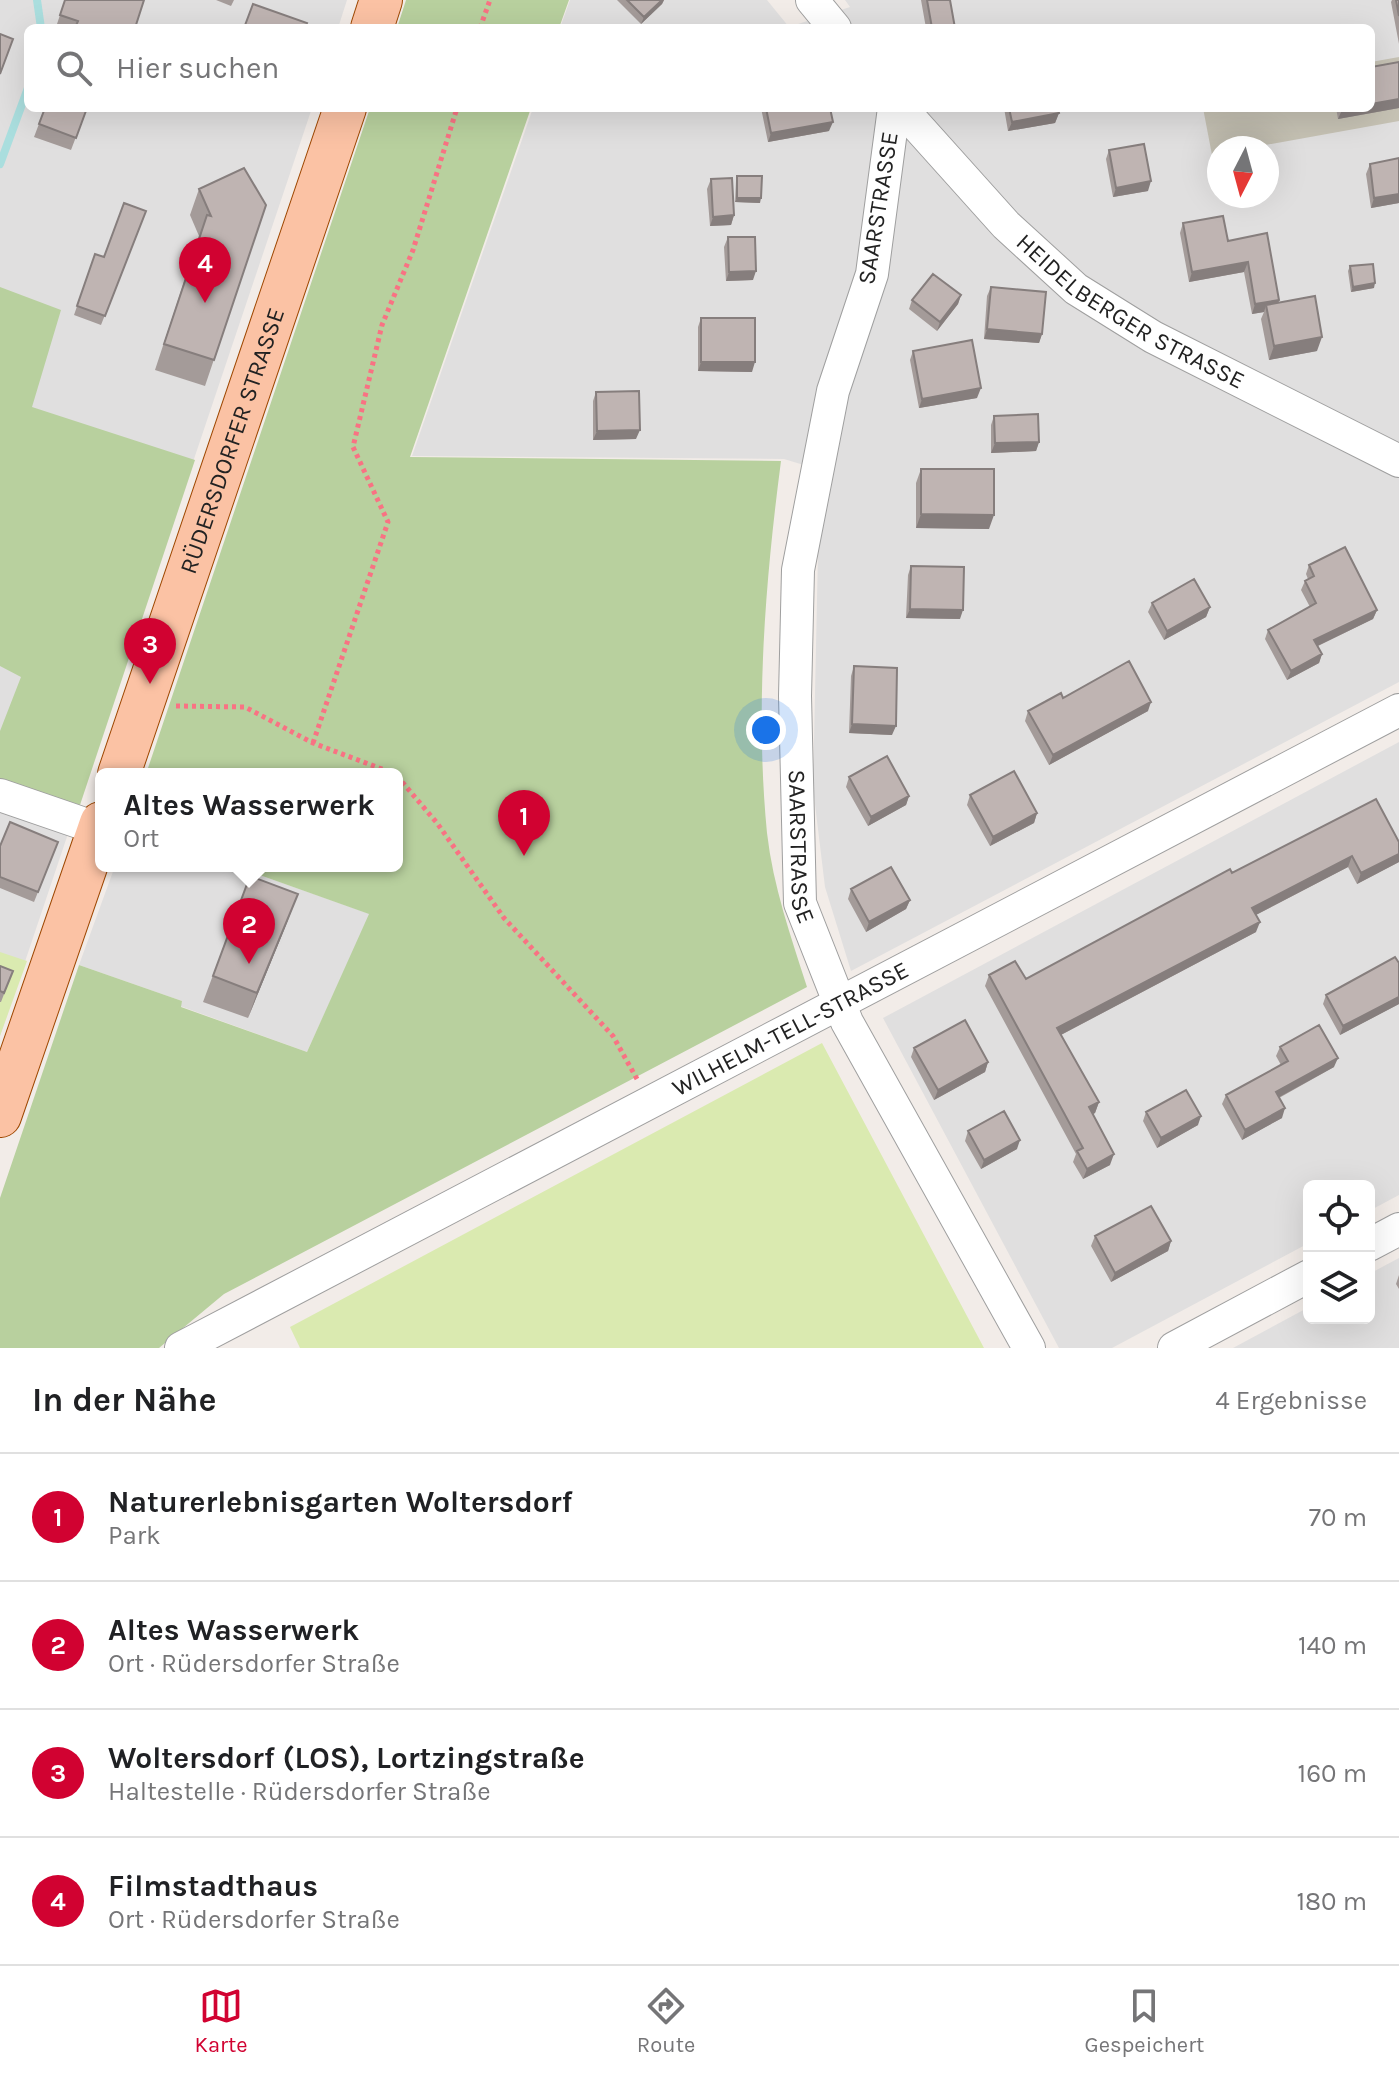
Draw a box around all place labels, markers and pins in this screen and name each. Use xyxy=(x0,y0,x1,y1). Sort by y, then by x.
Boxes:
pin: 4 xyxy=(179,237,231,303)
pin: 3 xyxy=(124,618,176,684)
pin: 1 xyxy=(498,790,550,856)
pin: 2 xyxy=(223,898,275,964)

